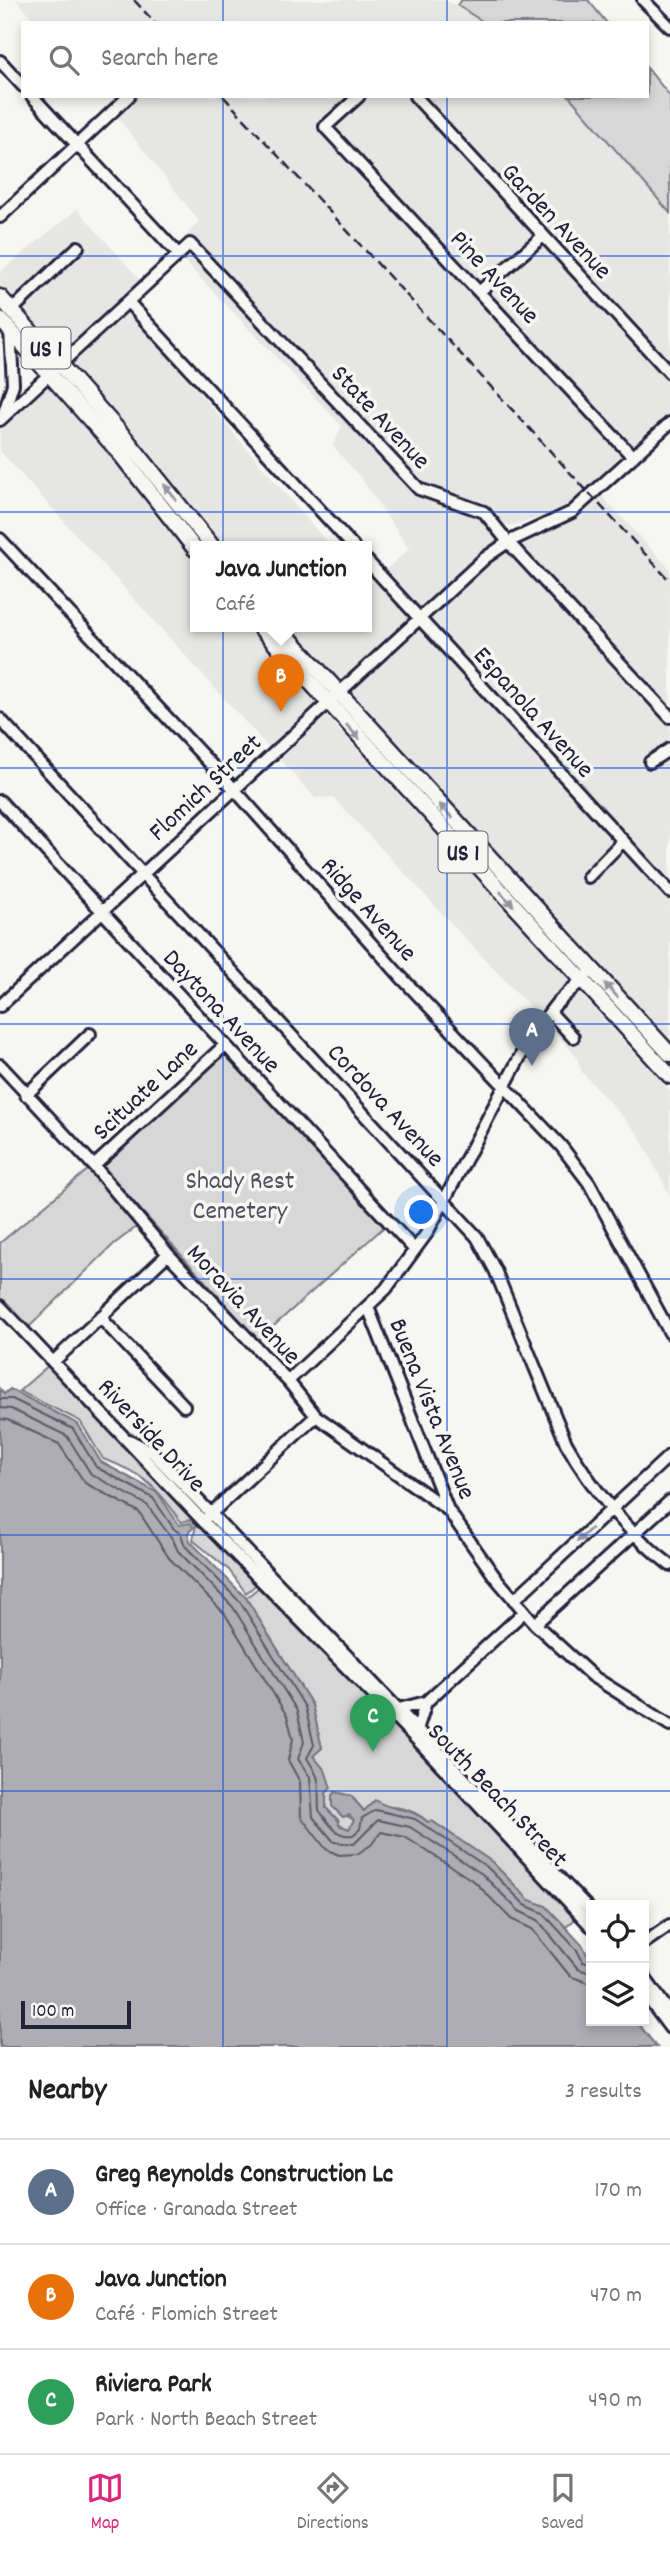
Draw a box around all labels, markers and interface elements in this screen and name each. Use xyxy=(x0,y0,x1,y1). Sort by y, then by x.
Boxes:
search box xyxy=(21,21,649,98)
icon: search xyxy=(45,41,83,79)
text: Search here xyxy=(101,41,219,78)
street label: Garden Avenue xyxy=(492,156,619,289)
street label: Pine Avenue xyxy=(440,223,547,334)
road number: US 1 xyxy=(22,328,70,368)
street label: State Avenue xyxy=(321,358,438,479)
one-way arrow xyxy=(163,483,177,501)
popup xyxy=(190,541,372,632)
text: Java Junction xyxy=(215,552,347,589)
text: Café xyxy=(215,589,255,622)
street label: Espanola Avenue xyxy=(463,639,602,787)
pin: B xyxy=(258,654,304,712)
one-way arrow xyxy=(345,723,361,741)
street label: Flomich Street xyxy=(141,726,272,851)
one-way arrow xyxy=(439,803,455,820)
road number: US 1 xyxy=(438,832,488,872)
street label: Ridge Avenue xyxy=(310,850,424,971)
one-way arrow xyxy=(499,890,515,907)
street label: Daytona Avenue xyxy=(153,942,288,1083)
one-way arrow xyxy=(603,981,619,999)
pin: A xyxy=(509,1008,555,1066)
street label: Scituate Lane xyxy=(85,1033,208,1150)
street label: Cordova Avenue xyxy=(317,1036,452,1177)
park label: Shady Rest Cemetery xyxy=(186,1164,295,1231)
your location xyxy=(404,1195,438,1229)
street label: Moravia Avenue xyxy=(177,1237,308,1374)
street label: Buena Vista Avenue xyxy=(378,1313,484,1505)
street label: Riverside Drive xyxy=(88,1371,213,1502)
one-way arrow xyxy=(575,1527,593,1543)
pin: C xyxy=(350,1694,396,1752)
street label: South Beach Street xyxy=(417,1716,576,1878)
map controls xyxy=(586,1900,649,2026)
button: locate xyxy=(586,1900,649,1963)
button: layers xyxy=(586,1963,649,2026)
scale bar xyxy=(21,1998,131,2030)
text: 100 m xyxy=(32,1999,74,2026)
text: Nearby xyxy=(28,2071,106,2114)
text: 3 results xyxy=(565,2076,642,2109)
text: Greg Reynolds Construction Lc xyxy=(95,2157,393,2194)
text: A xyxy=(45,2175,57,2208)
text: 170 m xyxy=(595,2175,642,2208)
text: Office · Granada Street xyxy=(95,2194,298,2227)
text: Java Junction xyxy=(95,2262,227,2299)
text: B xyxy=(46,2280,56,2313)
text: 470 m xyxy=(590,2280,642,2313)
text: Café · Flomich Street xyxy=(95,2299,278,2332)
text: Riviera Park xyxy=(95,2367,212,2404)
text: C xyxy=(45,2385,57,2418)
text: 490 m xyxy=(588,2385,642,2418)
text: Park · North Beach Street xyxy=(95,2404,317,2437)
tab: Map xyxy=(86,2469,124,2538)
tab: Directions xyxy=(297,2469,369,2538)
tab: Saved xyxy=(541,2469,584,2538)

